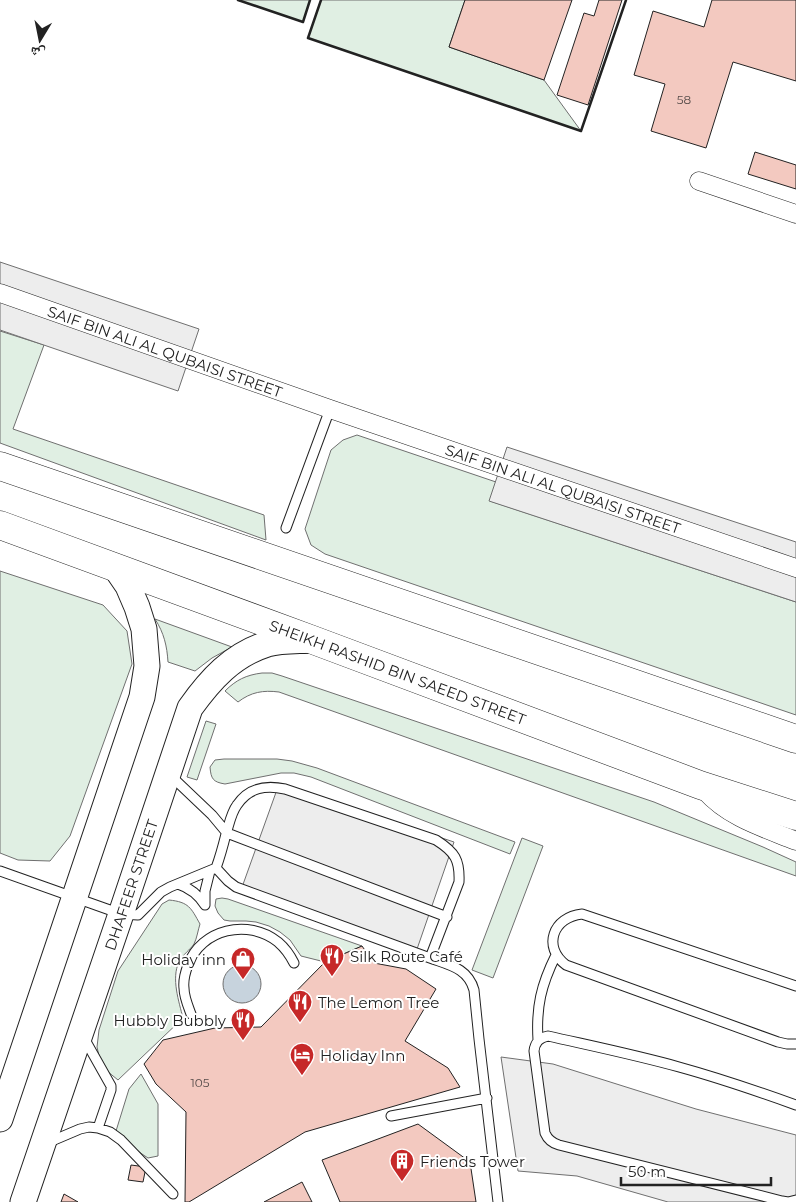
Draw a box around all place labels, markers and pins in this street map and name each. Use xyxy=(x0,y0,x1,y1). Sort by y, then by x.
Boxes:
restaurant icon: Silk Route Café xyxy=(319,943,345,977)
shop icon: Holiday inn xyxy=(230,946,256,980)
place label: Silk Route Café xyxy=(350,947,463,966)
place label: Holiday inn xyxy=(141,950,226,969)
restaurant icon: The Lemon Tree xyxy=(287,989,313,1023)
place label: The Lemon Tree xyxy=(318,993,439,1012)
restaurant icon: Hubbly Bubbly xyxy=(230,1007,256,1041)
place label: Hubbly Bubbly xyxy=(114,1011,227,1030)
hotel icon: Holiday Inn xyxy=(289,1042,315,1076)
place label: Holiday Inn xyxy=(320,1046,405,1065)
building icon: Friends Tower xyxy=(389,1148,415,1182)
place label: Friends Tower xyxy=(420,1152,525,1171)

